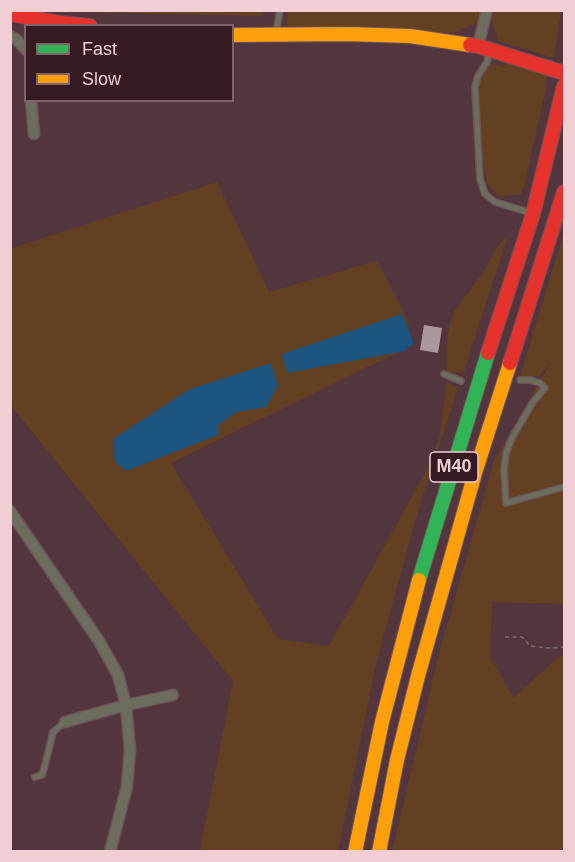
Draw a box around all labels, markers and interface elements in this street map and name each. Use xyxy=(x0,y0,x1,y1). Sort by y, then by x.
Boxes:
legend xyxy=(24,24,234,102)
text: Fast xyxy=(82,39,117,59)
text: Slow xyxy=(82,69,121,89)
road number: M40 xyxy=(430,452,478,482)

